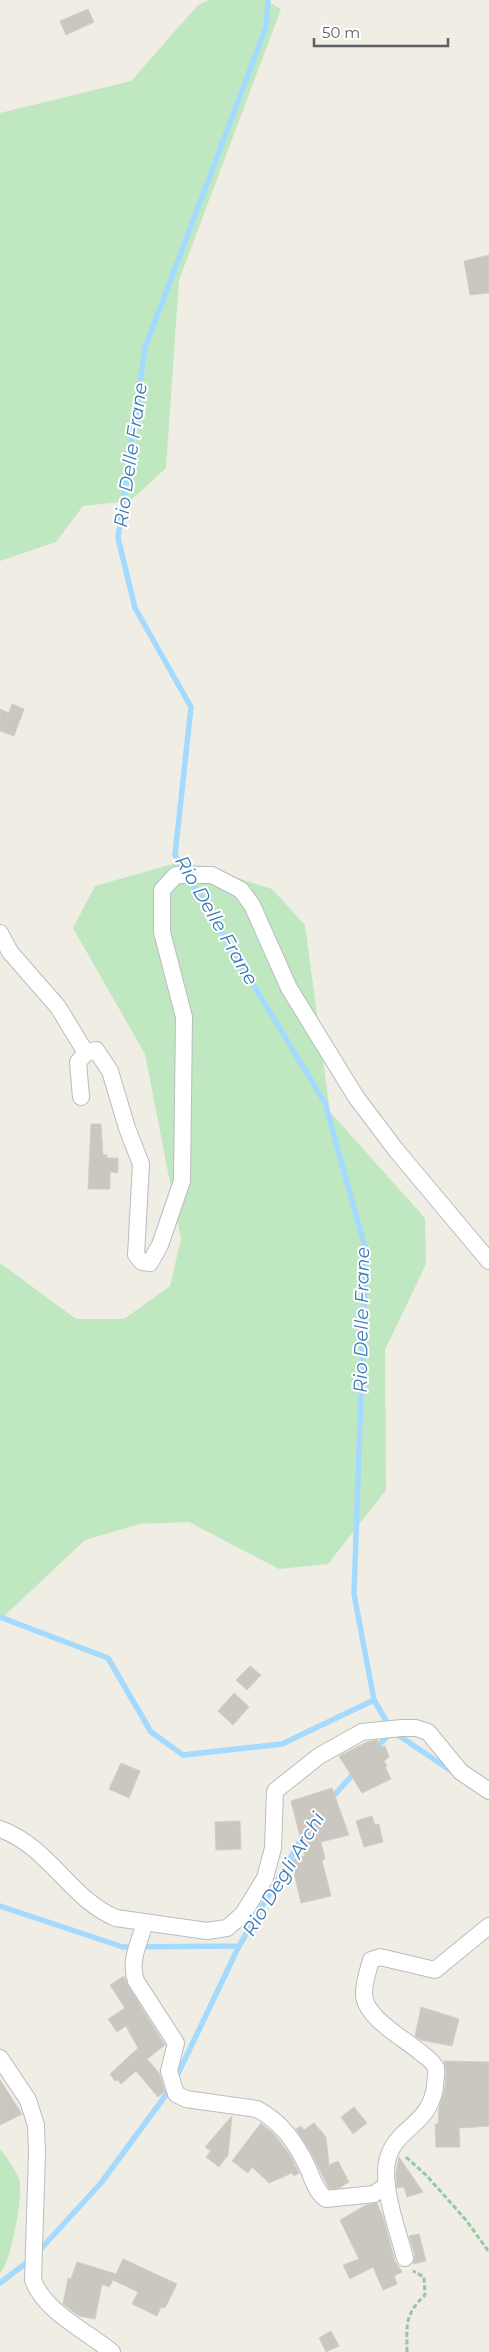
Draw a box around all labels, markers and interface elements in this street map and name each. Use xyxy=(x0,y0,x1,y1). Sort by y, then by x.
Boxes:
scale bar xyxy=(314,15,448,47)
text: 50 m xyxy=(322,23,360,42)
water label: Rio Delle Frane xyxy=(109,381,152,529)
water label: Rio Delle Frane xyxy=(170,851,263,989)
water label: Rio Delle Frane xyxy=(349,1247,374,1393)
water label: Rio Degli Archi xyxy=(237,1807,330,1940)

